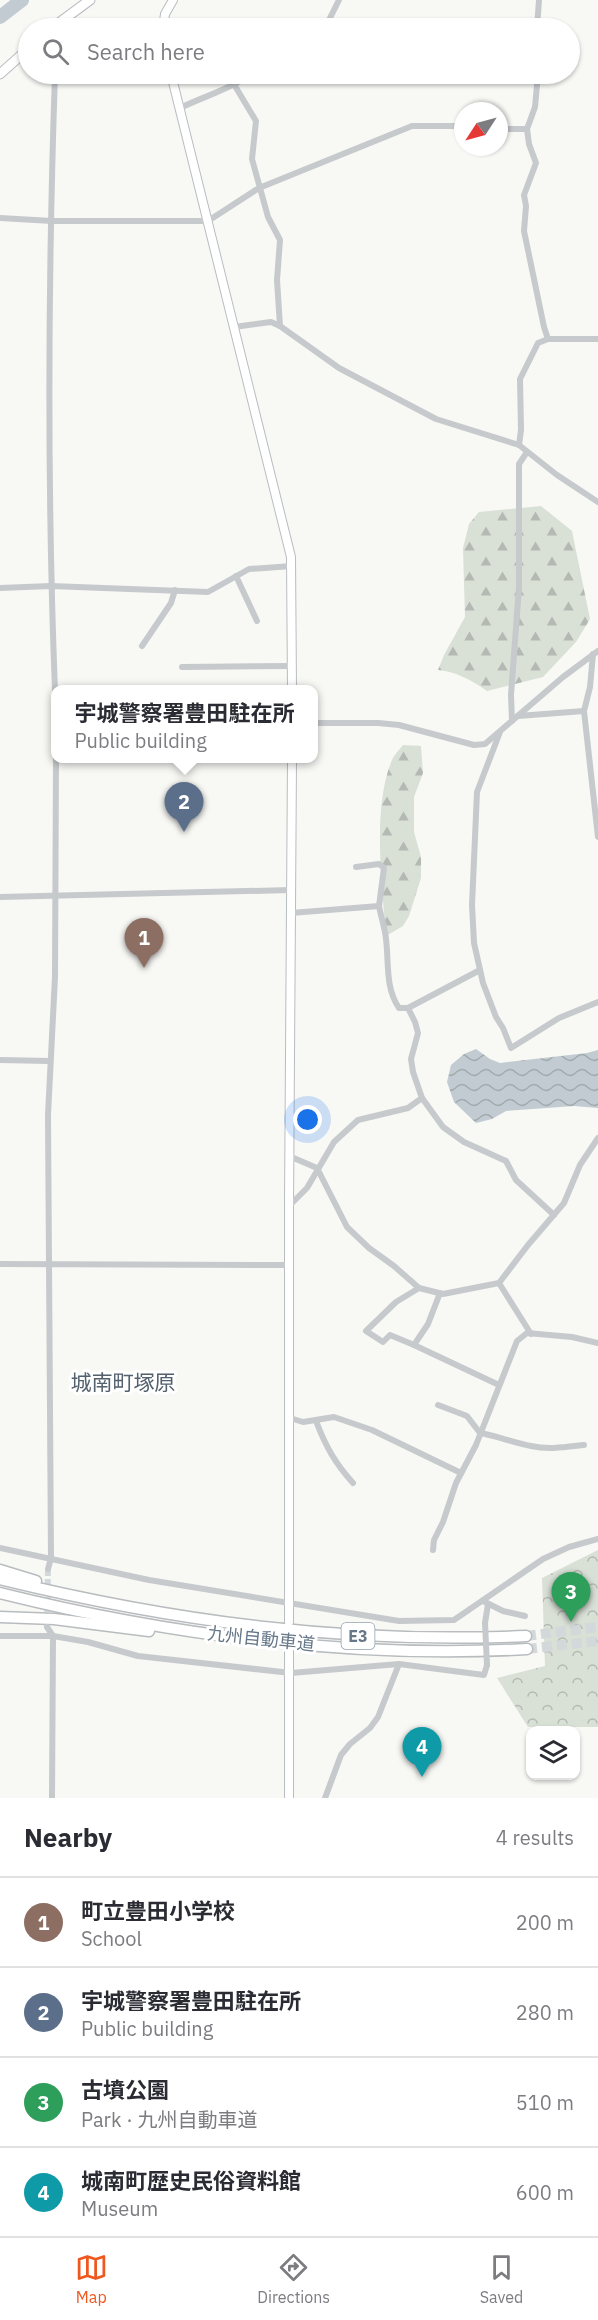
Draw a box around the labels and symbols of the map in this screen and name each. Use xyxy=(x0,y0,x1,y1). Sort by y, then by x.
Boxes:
north arrow xyxy=(454,102,508,156)
pin: 2 xyxy=(164,782,204,832)
pin: 1 xyxy=(124,918,164,968)
your location xyxy=(293,1105,322,1134)
district label: 城南町塚原 xyxy=(71,1368,176,1396)
pin: 3 xyxy=(552,1572,590,1622)
street label: 九州自動車道 xyxy=(206,1621,316,1656)
road number: E3 xyxy=(342,1623,374,1649)
pin: 4 xyxy=(402,1728,442,1777)

